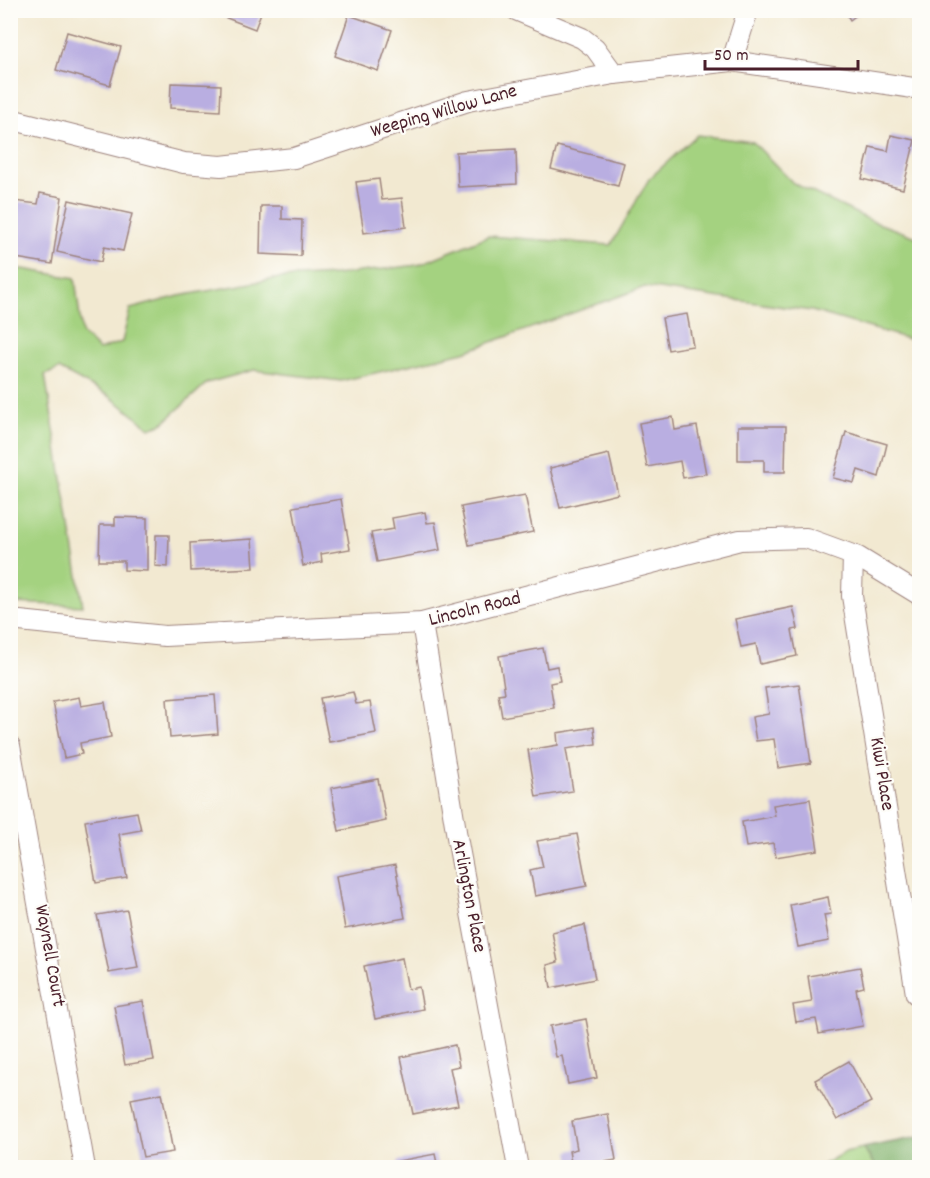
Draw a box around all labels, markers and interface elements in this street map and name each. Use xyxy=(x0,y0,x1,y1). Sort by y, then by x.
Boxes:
scale bar xyxy=(705,33,858,71)
text: 50 m xyxy=(714,44,749,69)
street label: Weeping Willow Lane xyxy=(367,78,521,146)
street label: Lincoln Road xyxy=(426,585,524,635)
street label: Kiwi Place xyxy=(861,735,901,813)
street label: Arlington Place xyxy=(443,837,493,955)
street label: Waynell Court xyxy=(26,903,72,1009)

